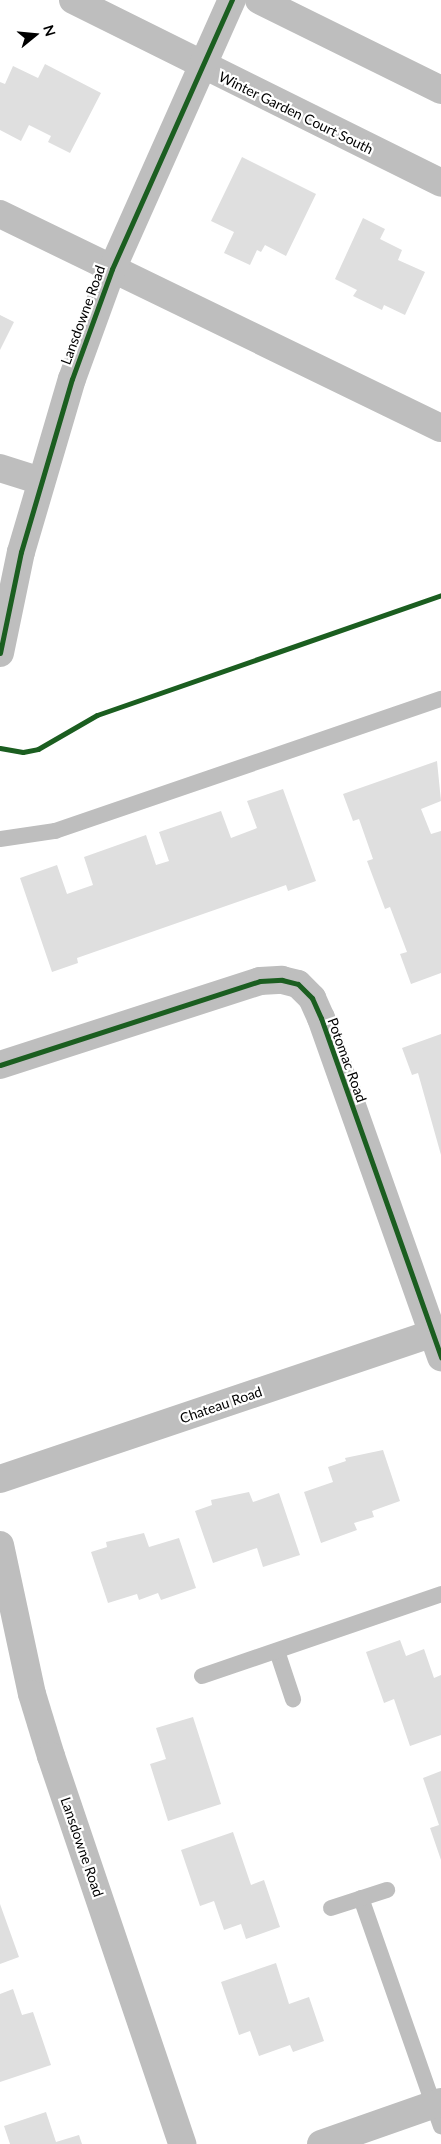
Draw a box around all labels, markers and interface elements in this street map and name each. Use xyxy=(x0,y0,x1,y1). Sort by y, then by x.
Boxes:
north arrow xyxy=(10,10,60,60)
text: N xyxy=(40,23,60,38)
street label: Winter Garden Court South xyxy=(216,68,376,158)
street label: Lansdowne Road xyxy=(57,263,109,367)
street label: Potomac Road xyxy=(324,1016,370,1104)
street label: Chateau Road xyxy=(178,1383,264,1427)
street label: Lansdowne Road xyxy=(57,1795,107,1899)

